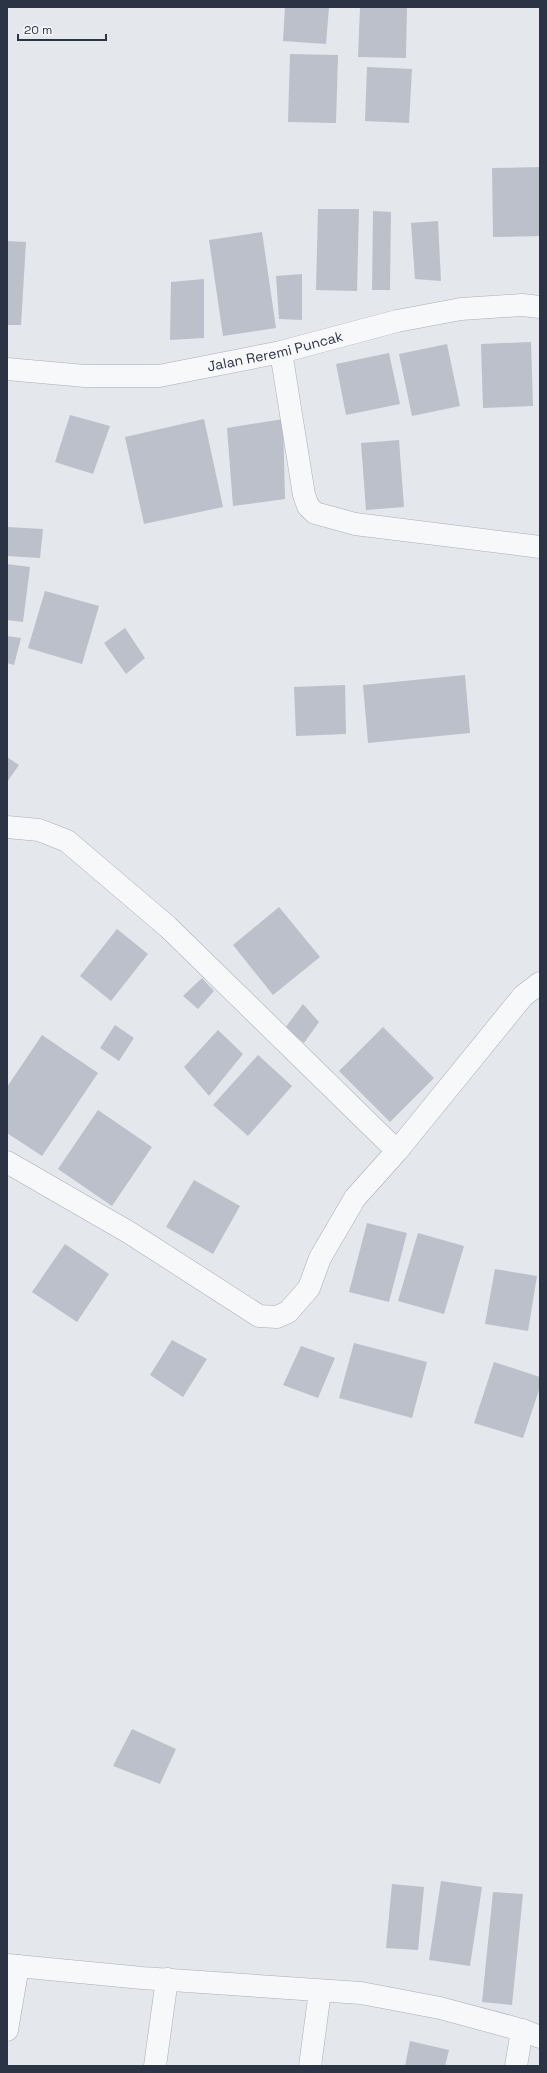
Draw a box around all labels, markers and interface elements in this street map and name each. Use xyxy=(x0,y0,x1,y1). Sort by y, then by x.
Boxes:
scale bar xyxy=(18,16,106,42)
text: 20 m xyxy=(24,22,52,38)
street label: Jalan Reremi Puncak xyxy=(206,327,345,375)

